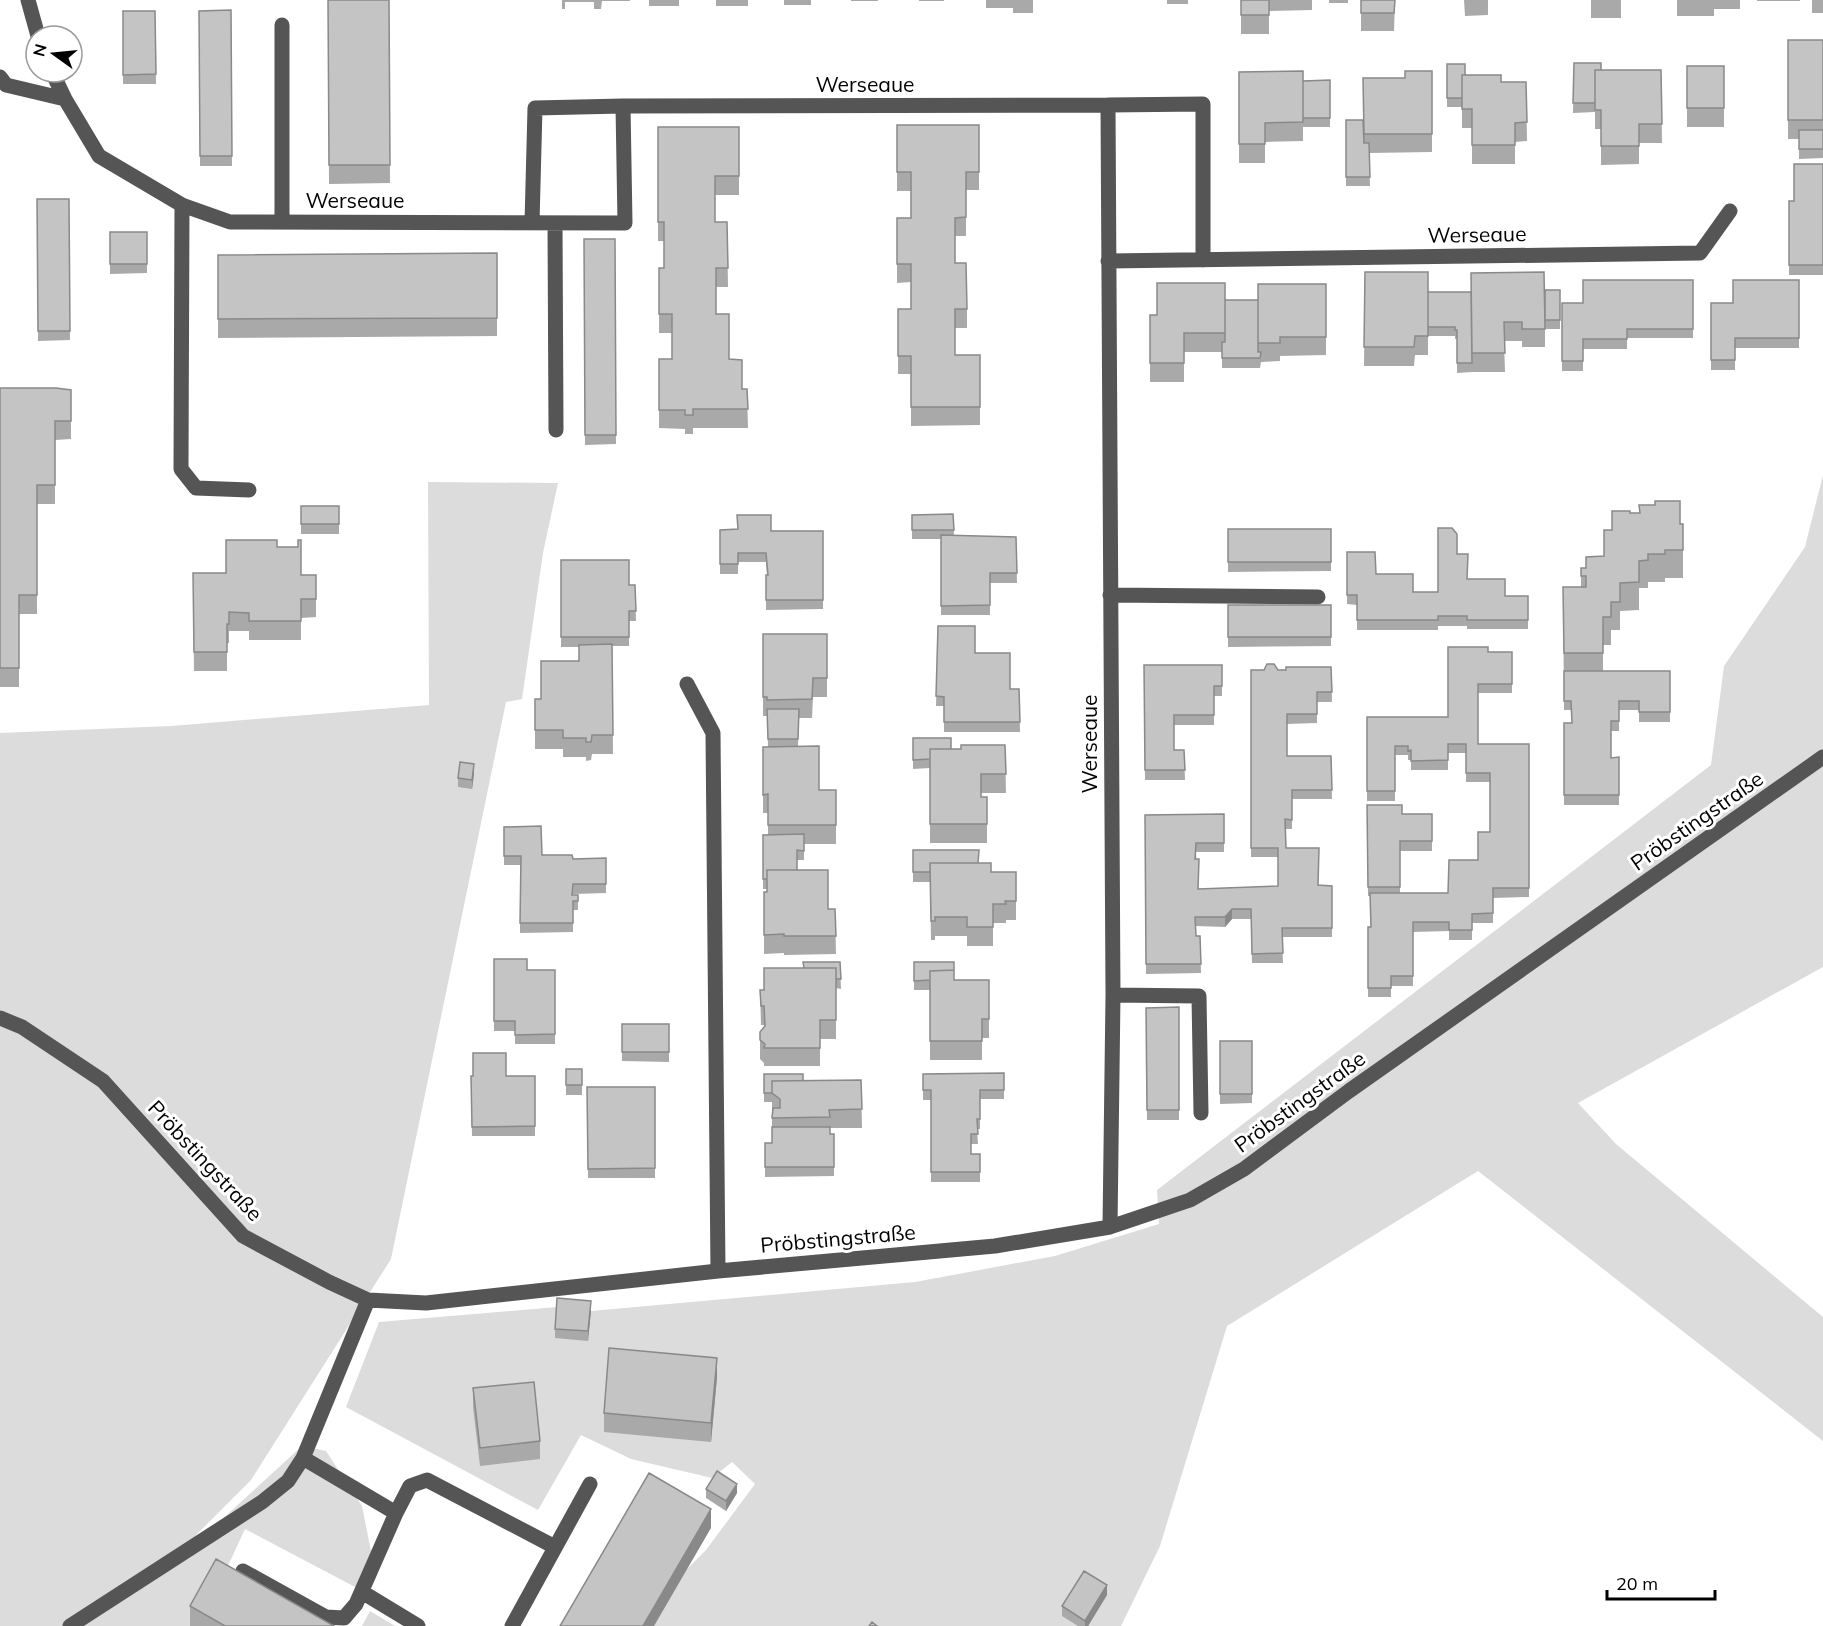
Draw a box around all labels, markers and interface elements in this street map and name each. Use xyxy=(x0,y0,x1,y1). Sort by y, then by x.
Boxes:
north arrow xyxy=(24,24,84,84)
text: N xyxy=(28,42,51,59)
street label: Werseaue xyxy=(815,71,915,97)
street label: Werseaue xyxy=(305,187,405,213)
street label: Werseaue xyxy=(1427,220,1527,248)
street label: Werseaue xyxy=(1076,694,1102,794)
street label: Pröbstingstraße xyxy=(1625,765,1768,875)
street label: Pröbstingstraße xyxy=(1229,1045,1370,1157)
street label: Pröbstingstraße xyxy=(143,1095,268,1226)
street label: Pröbstingstraße xyxy=(759,1218,917,1258)
scale bar xyxy=(1607,1563,1715,1601)
text: 20 m xyxy=(1616,1572,1658,1595)

